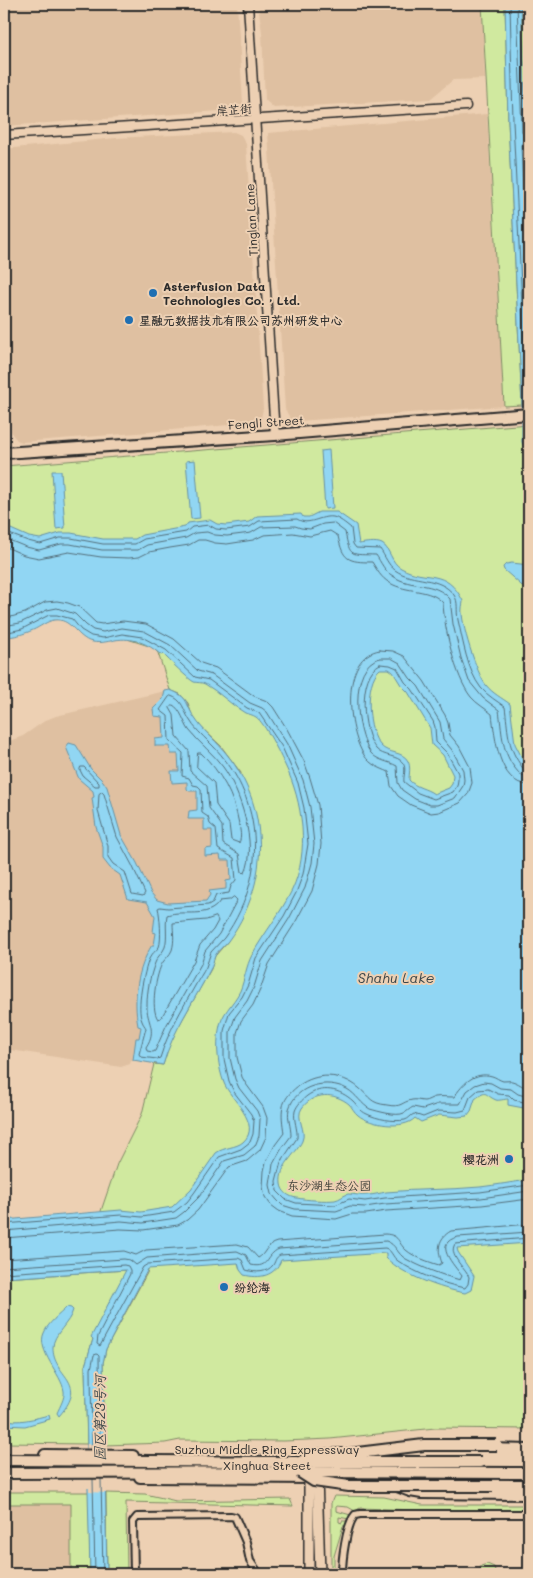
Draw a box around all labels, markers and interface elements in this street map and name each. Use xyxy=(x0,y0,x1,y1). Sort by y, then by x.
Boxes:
street label: 岸芷街 xyxy=(215,100,253,118)
street label: Tinglan Lane xyxy=(241,183,261,257)
place label: Asterfusion Data Technologies Co.，Ltd. xyxy=(163,278,300,308)
marker: Asterfusion Data Technologies Co.，Ltd. xyxy=(147,287,159,299)
place label: 星融元数据技术有限公司苏州研发中心 xyxy=(139,312,343,328)
marker: 星融元数据技术有限公司苏州研发中心 xyxy=(123,314,135,326)
street label: Fengli Street xyxy=(227,411,305,433)
water label: Shahu Lake xyxy=(358,968,434,987)
place label: 樱花洲 xyxy=(463,1151,499,1167)
marker: 樱花洲 xyxy=(503,1153,515,1165)
park label: 东沙湖生态公园 xyxy=(287,1177,371,1193)
place label: 纷纶海 xyxy=(234,1279,270,1295)
marker: 纷纶海 xyxy=(218,1281,230,1293)
water label: 园区第23号河 xyxy=(90,1373,109,1461)
street label: Suzhou Middle Ring Expressway xyxy=(175,1441,359,1457)
street label: Xinghua Street xyxy=(223,1457,311,1473)

